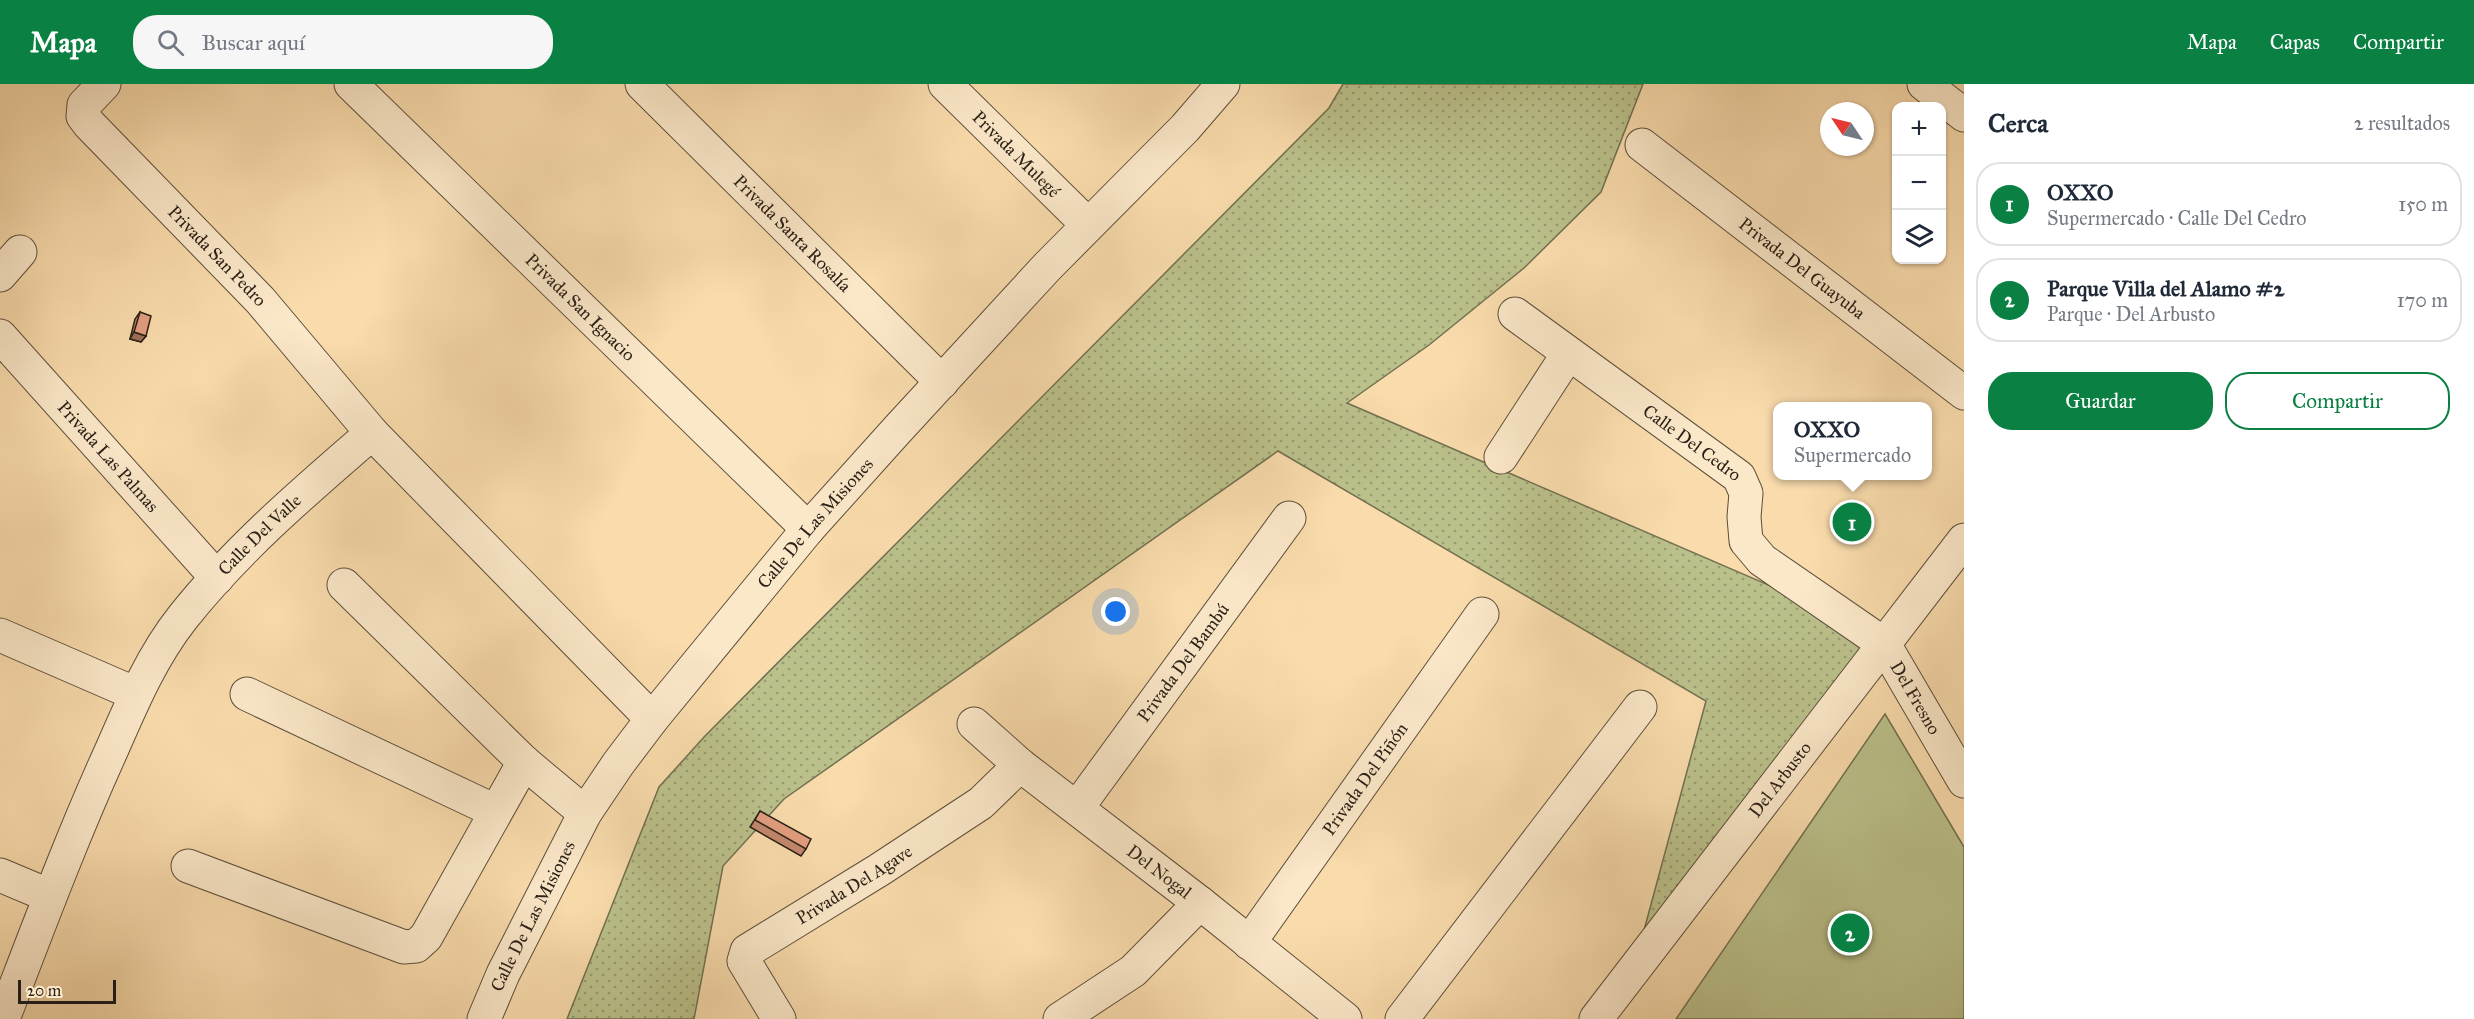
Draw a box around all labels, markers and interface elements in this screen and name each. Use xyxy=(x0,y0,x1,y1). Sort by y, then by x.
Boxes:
search box xyxy=(133,15,553,69)
text: Mapa xyxy=(30,25,97,60)
icon: search xyxy=(154,26,187,59)
text: Buscar aquí xyxy=(202,29,305,56)
text: Mapa xyxy=(2187,29,2237,55)
text: Capas xyxy=(2270,29,2320,55)
text: Compartir xyxy=(2353,29,2444,55)
north arrow xyxy=(1820,102,1874,156)
map controls xyxy=(1892,102,1946,264)
button: + xyxy=(1892,102,1946,156)
street label: Privada Mulegé xyxy=(968,106,1065,203)
text: Cerca xyxy=(1988,107,2048,139)
text: 2 resultados xyxy=(2354,111,2450,135)
button: − xyxy=(1892,156,1946,210)
street label: Privada Santa Rosalía xyxy=(729,170,856,297)
text: OXXO xyxy=(2047,179,2114,206)
text: 1 xyxy=(2006,192,2013,216)
text: 150 m xyxy=(2398,192,2448,216)
street label: Privada San Pedro xyxy=(163,201,271,311)
text: Supermercado · Calle Del Cedro xyxy=(2047,206,2307,230)
button: layers xyxy=(1892,210,1946,264)
street label: Privada Del Guayuba xyxy=(1735,213,1870,324)
street label: Privada San Ignacio xyxy=(521,249,640,366)
text: Parque Villa del Alamo #2 xyxy=(2047,275,2284,302)
text: 2 xyxy=(2005,288,2014,312)
text: 170 m xyxy=(2397,288,2448,312)
text: Parque · Del Arbusto xyxy=(2047,302,2215,326)
button: Guardar xyxy=(1988,372,2213,430)
button: Compartir xyxy=(2225,372,2450,430)
street label: Privada Las Palmas xyxy=(53,397,164,517)
street label: Calle Del Cedro xyxy=(1639,400,1746,486)
popup xyxy=(1773,402,1932,480)
text: OXXO xyxy=(1794,416,1860,443)
text: Supermercado xyxy=(1794,443,1911,467)
street label: Calle De Las Misiones xyxy=(753,453,878,593)
street label: Calle Del Valle xyxy=(213,489,306,580)
pin: 1 xyxy=(1832,500,1872,544)
your location xyxy=(1101,597,1130,626)
street label: Privada Del Bambú xyxy=(1133,599,1234,726)
street label: Del Fresno xyxy=(1885,657,1946,739)
street label: Privada Del Piñón xyxy=(1318,718,1413,840)
street label: Del Arbusto xyxy=(1744,737,1816,822)
street label: Calle De Las Misiones xyxy=(486,837,580,995)
street label: Privada Del Agave xyxy=(792,840,916,929)
street label: Del Nogal xyxy=(1123,840,1196,903)
pin: 2 xyxy=(1830,910,1870,956)
scale bar xyxy=(18,977,116,1004)
text: 20 m xyxy=(27,981,61,1000)

